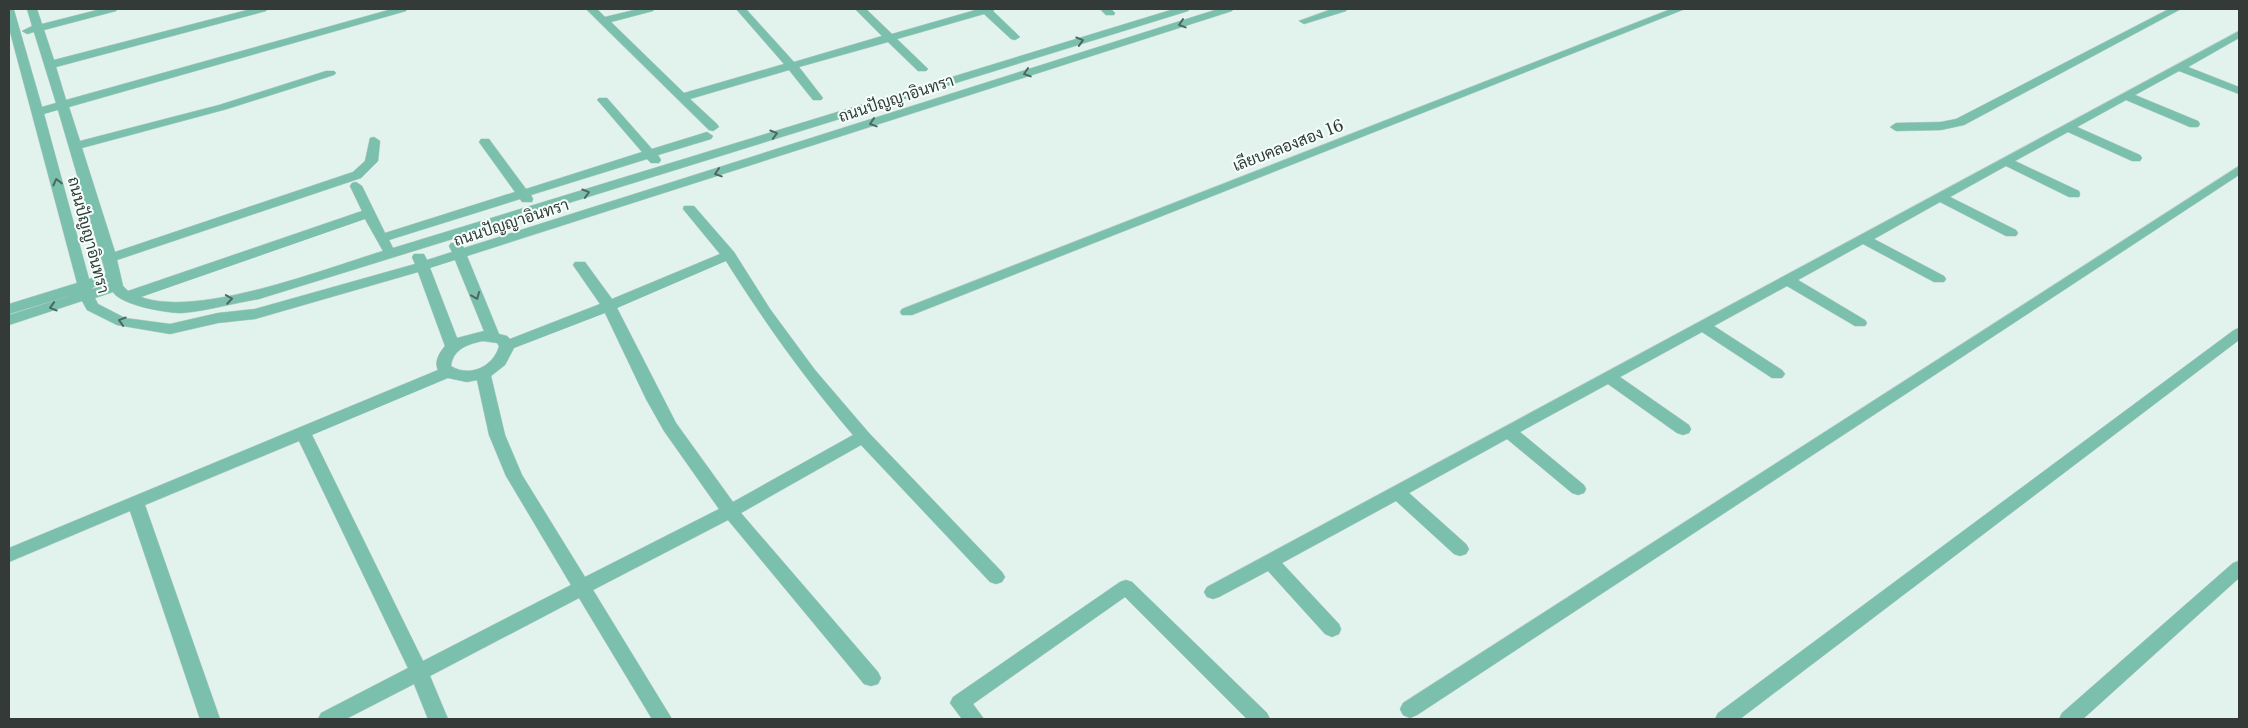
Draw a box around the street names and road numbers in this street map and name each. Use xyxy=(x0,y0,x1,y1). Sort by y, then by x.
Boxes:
street label: ถนนปัญญาอินทรา xyxy=(836,70,956,126)
street label: เลียบคลองสอง 16 xyxy=(1229,114,1346,175)
street label: ถนนปัญญาอินทรา xyxy=(64,174,114,296)
street label: ถนนปัญญาอินทรา xyxy=(451,194,571,250)

